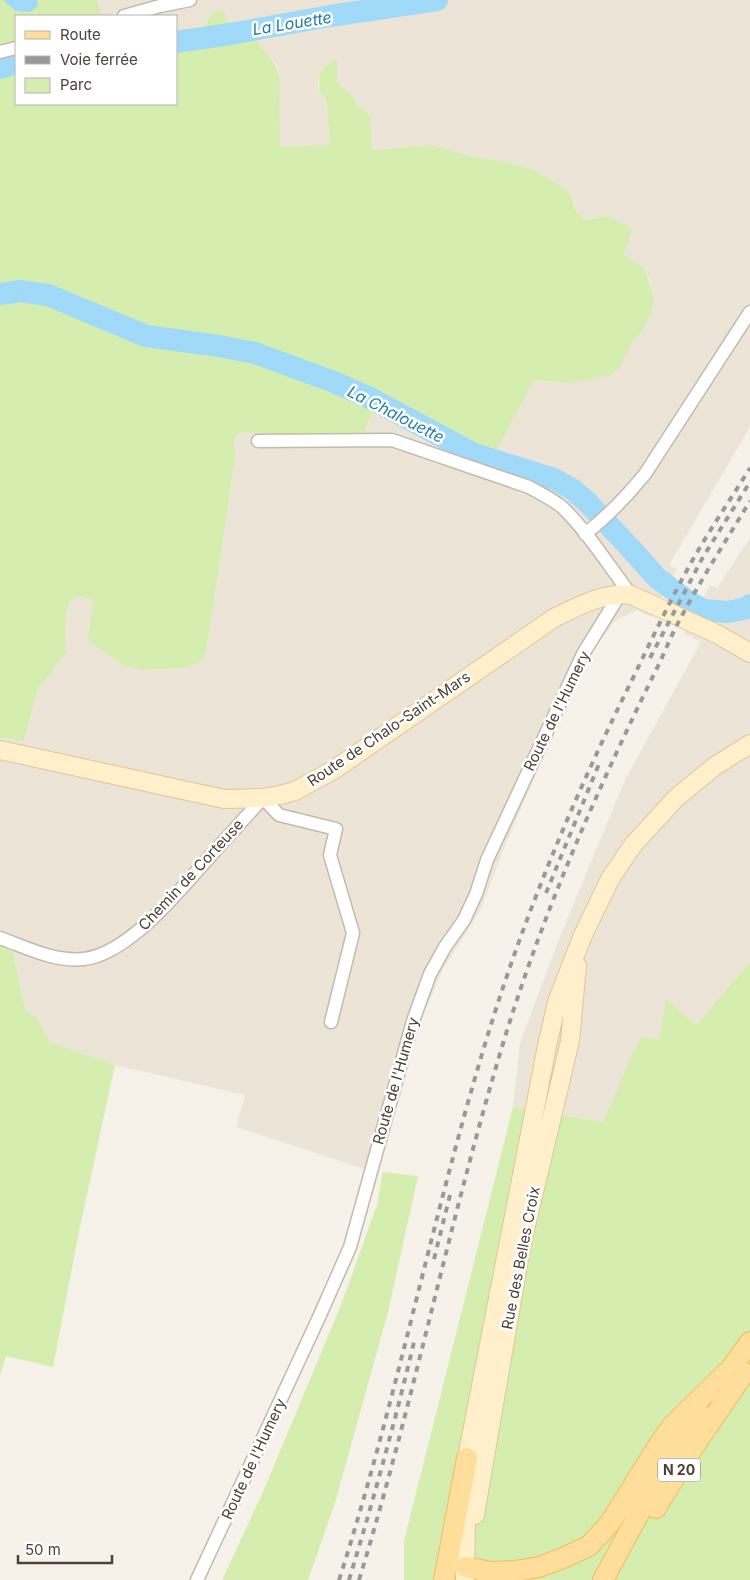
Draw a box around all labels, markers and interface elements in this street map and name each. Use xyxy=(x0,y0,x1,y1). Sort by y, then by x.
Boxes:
water label: La Louette xyxy=(251,7,333,39)
legend xyxy=(15,15,178,105)
text: Route xyxy=(60,25,101,44)
text: Voie ferrée xyxy=(60,50,138,69)
text: Parc xyxy=(60,75,92,94)
water label: La Chalouette xyxy=(344,381,448,447)
street label: Route de l'Humery xyxy=(519,647,594,774)
street label: Route de Chalo-Saint-Mars xyxy=(304,667,474,790)
street label: Chemin de Corteuse xyxy=(134,815,247,934)
street label: Route de l'Humery xyxy=(368,1014,423,1147)
street label: Rue des Belles Croix xyxy=(497,1185,544,1331)
street label: Route de l'Humery xyxy=(217,1395,290,1522)
road number: N 20 xyxy=(658,1458,700,1482)
scale bar xyxy=(18,1532,111,1564)
text: 50 m xyxy=(25,1540,61,1559)

